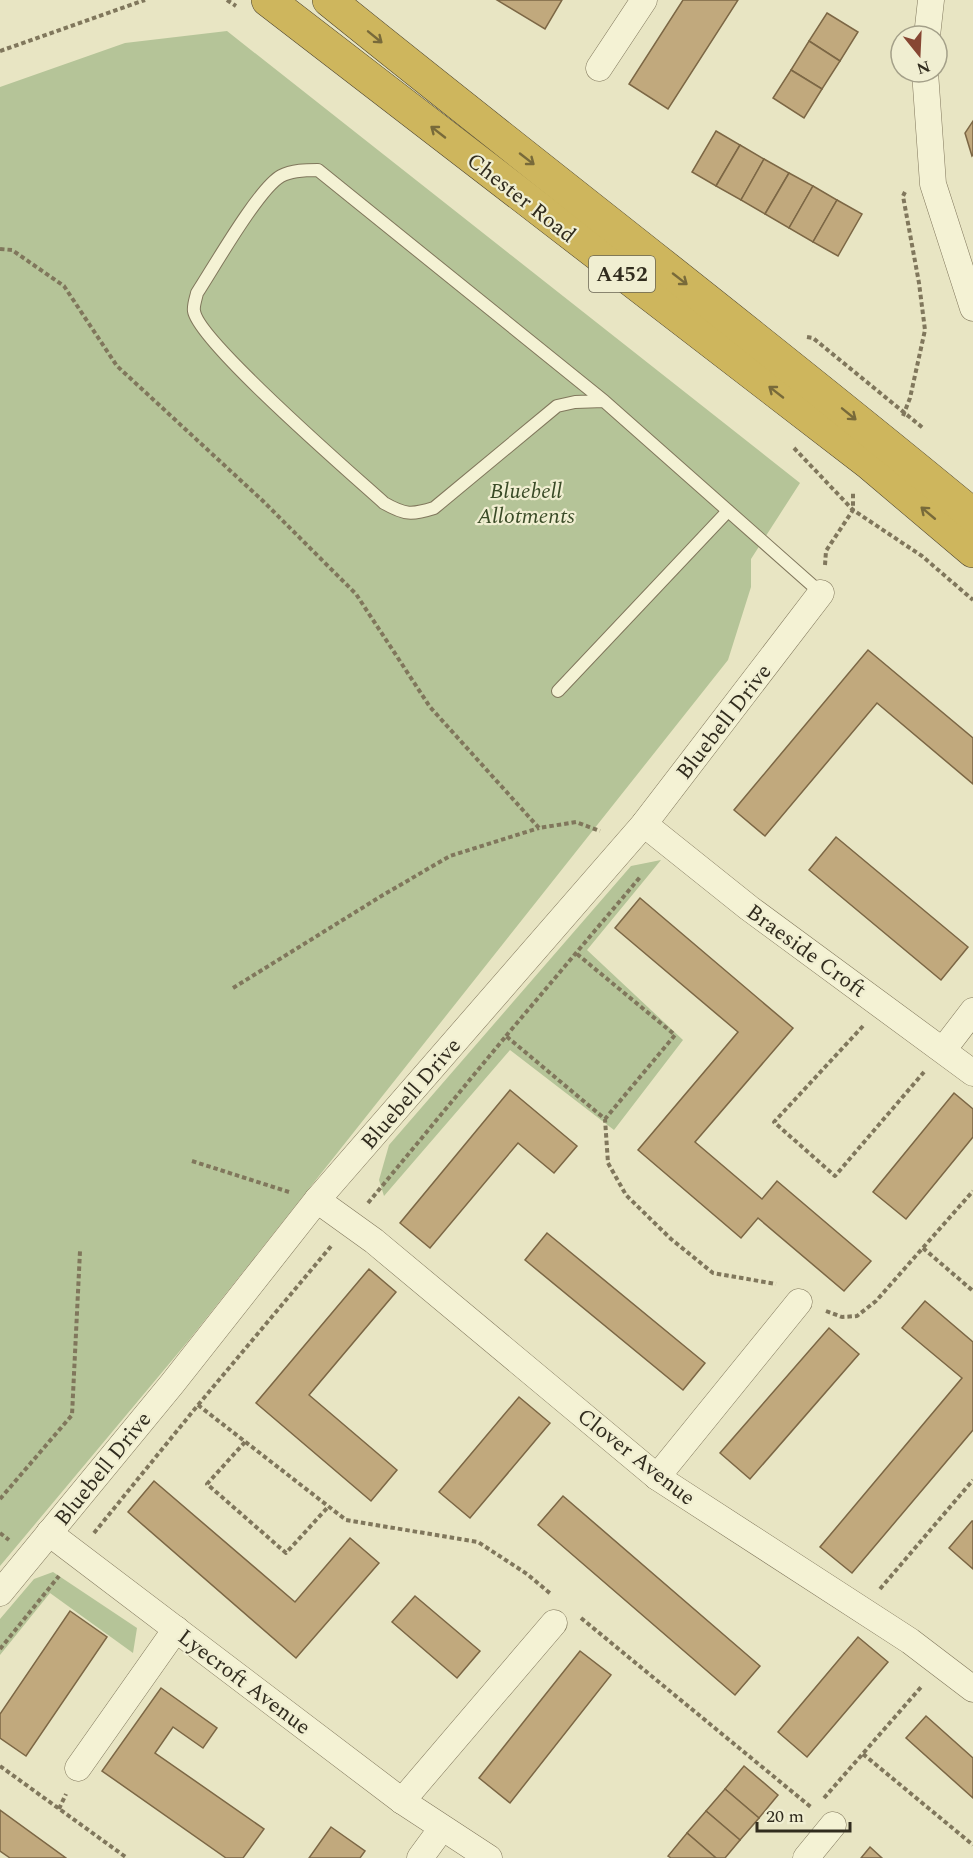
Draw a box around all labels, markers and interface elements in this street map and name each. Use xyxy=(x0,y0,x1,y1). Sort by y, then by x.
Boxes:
north arrow xyxy=(889,24,949,84)
one-way arrow xyxy=(367,30,383,43)
text: N xyxy=(913,54,933,81)
one-way arrow xyxy=(431,125,447,138)
street label: Chester Road xyxy=(459,145,583,252)
one-way arrow xyxy=(519,152,535,165)
road number: A452 xyxy=(589,256,655,292)
one-way arrow xyxy=(672,273,688,286)
one-way arrow xyxy=(768,385,784,398)
one-way arrow xyxy=(841,407,857,420)
park label: Bluebell Allotments xyxy=(476,475,575,533)
one-way arrow xyxy=(921,506,936,520)
street label: Bluebell Drive xyxy=(668,657,780,787)
street label: Braeside Croft xyxy=(739,896,873,1006)
street label: Bluebell Drive xyxy=(353,1031,469,1157)
street label: Clover Avenue xyxy=(570,1400,702,1514)
street label: Bluebell Drive xyxy=(47,1405,160,1533)
street label: Lyecroft Avenue xyxy=(170,1621,318,1743)
scale bar xyxy=(757,1795,850,1833)
text: 20 m xyxy=(766,1803,804,1830)

